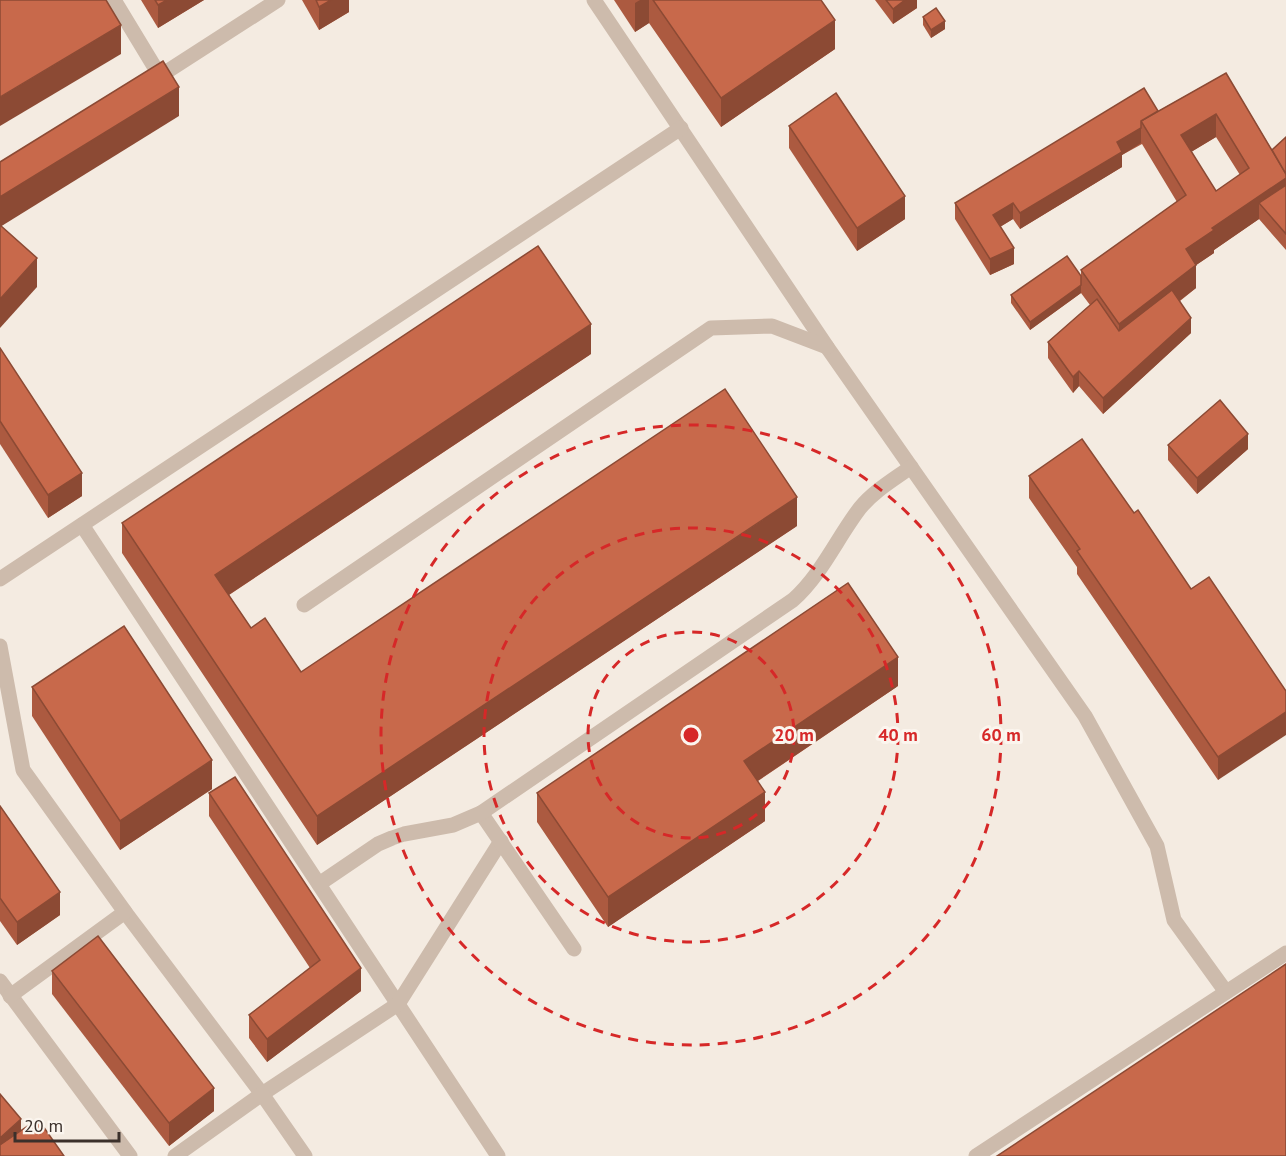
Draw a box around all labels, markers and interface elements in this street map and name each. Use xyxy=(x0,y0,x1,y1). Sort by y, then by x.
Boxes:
text: 20 m xyxy=(774,723,814,746)
text: 40 m xyxy=(878,723,918,746)
text: 60 m xyxy=(981,723,1021,746)
centre of rings xyxy=(681,725,701,745)
scale bar xyxy=(15,1105,118,1143)
text: 20 m xyxy=(24,1114,63,1137)

